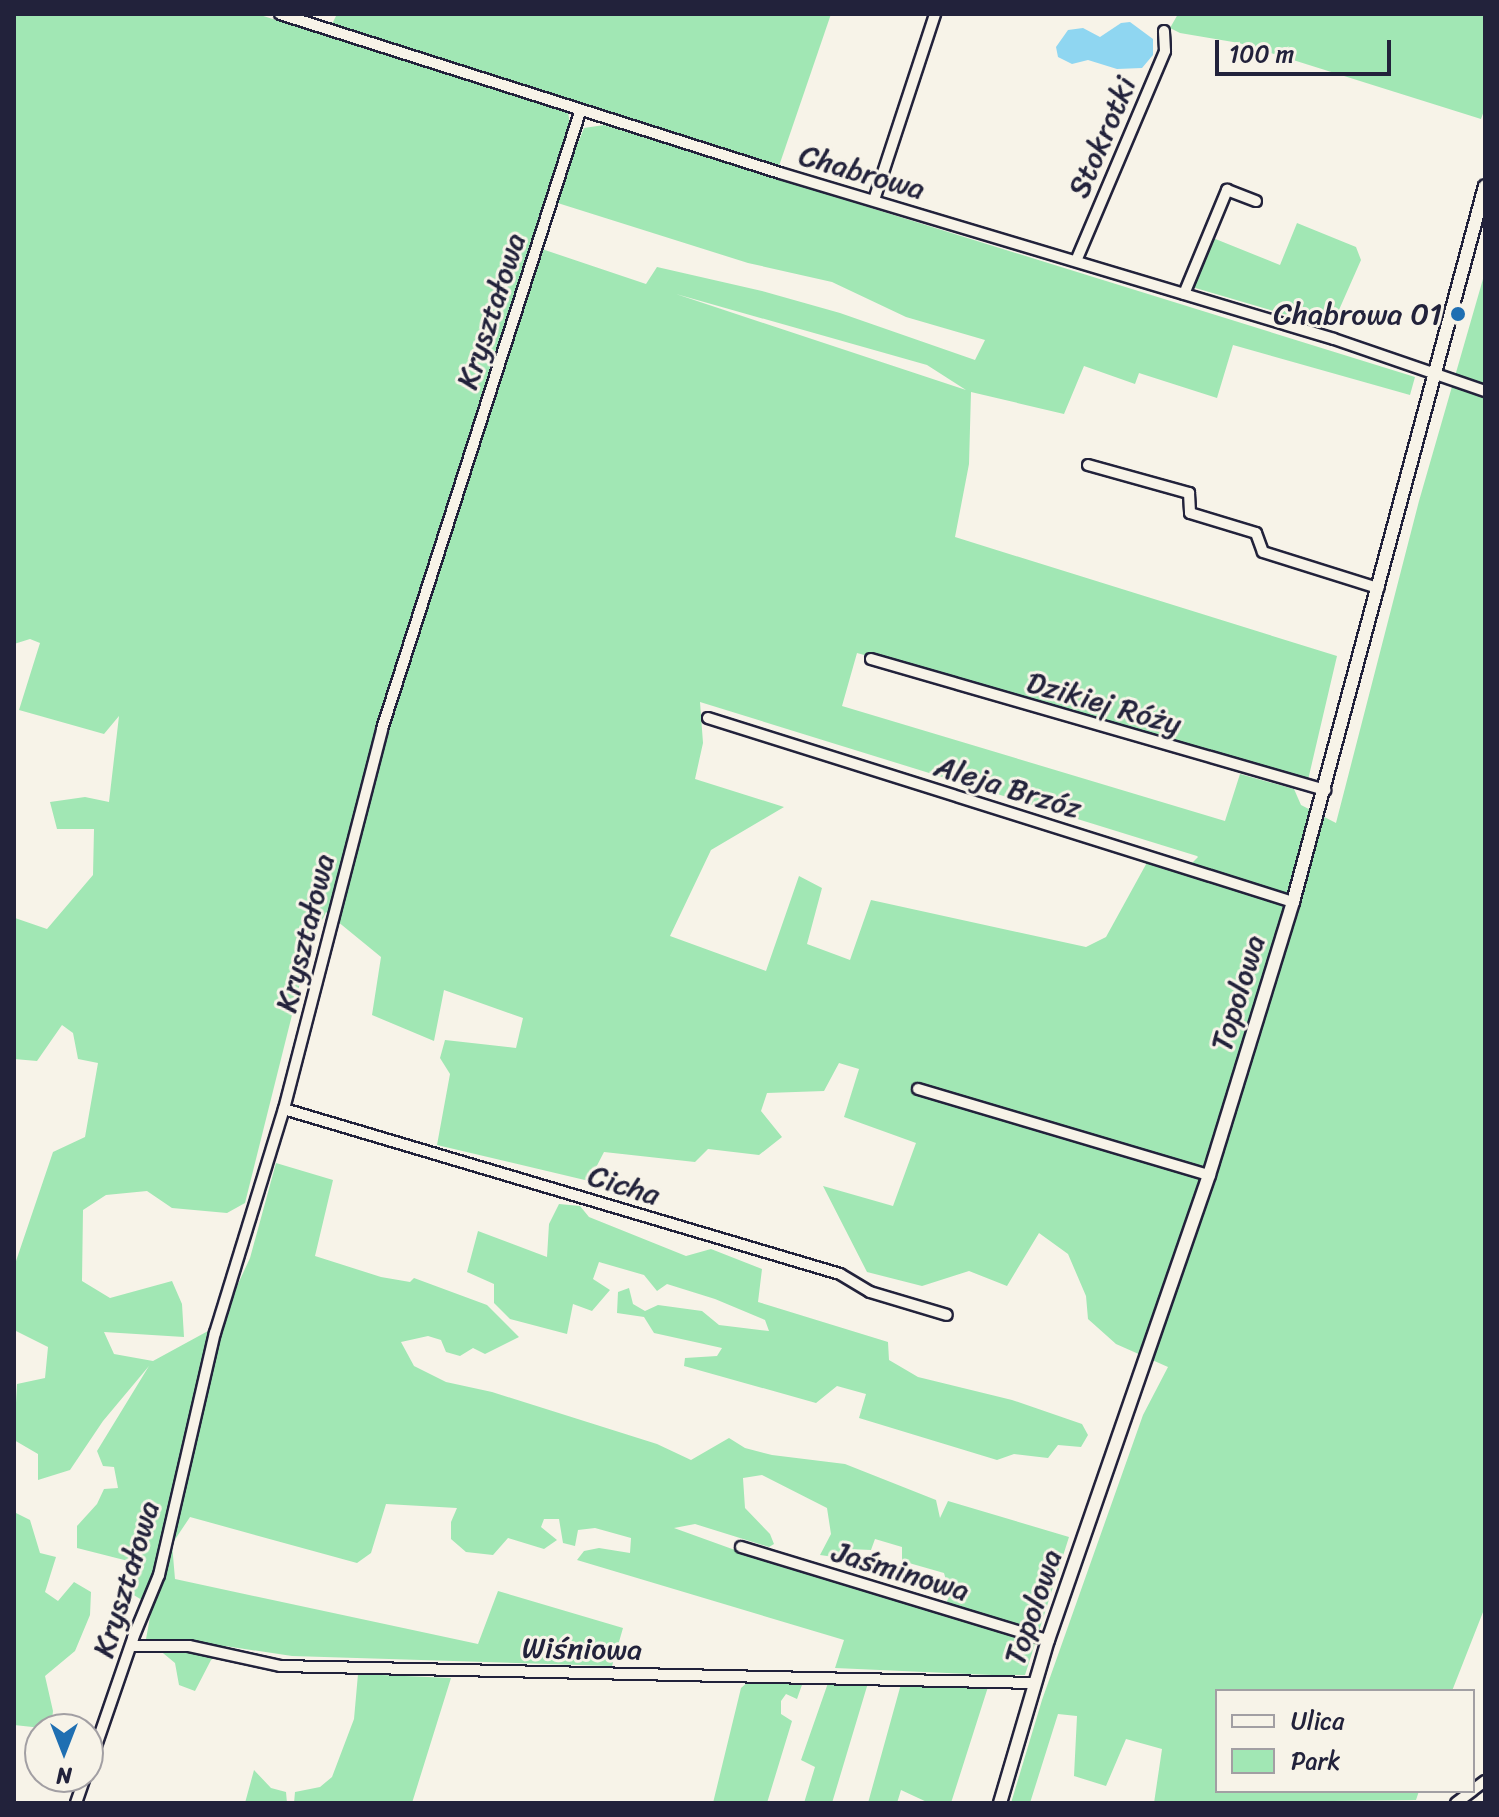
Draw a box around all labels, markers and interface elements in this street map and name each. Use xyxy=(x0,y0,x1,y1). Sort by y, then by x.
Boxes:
scale bar xyxy=(1219,24,1395,74)
text: 100 m xyxy=(1229,33,1294,75)
street label: Stokrotki xyxy=(1060,71,1144,203)
street label: Chabrowa xyxy=(795,137,929,207)
street label: Kryształowa xyxy=(449,229,533,393)
place label: Chabrowa 01 xyxy=(1274,296,1442,332)
marker: Chabrowa 01 xyxy=(1449,305,1467,323)
street label: Dzikiej Róży xyxy=(1023,664,1185,742)
street label: Aleja Brzóz xyxy=(930,748,1086,826)
street label: Kryształowa xyxy=(268,850,342,1016)
street label: Topolowa xyxy=(1203,931,1273,1055)
street label: Cicha xyxy=(584,1157,664,1213)
street label: Kryształowa xyxy=(85,1496,167,1662)
street label: Jaśminowa xyxy=(828,1533,974,1609)
street label: Topolowa xyxy=(997,1545,1069,1669)
street label: Wiśniowa xyxy=(522,1630,642,1668)
legend xyxy=(1215,1689,1475,1793)
text: Ulica xyxy=(1291,1700,1344,1742)
north arrow xyxy=(24,1713,104,1793)
text: Park xyxy=(1291,1740,1340,1782)
text: N xyxy=(56,1756,72,1795)

